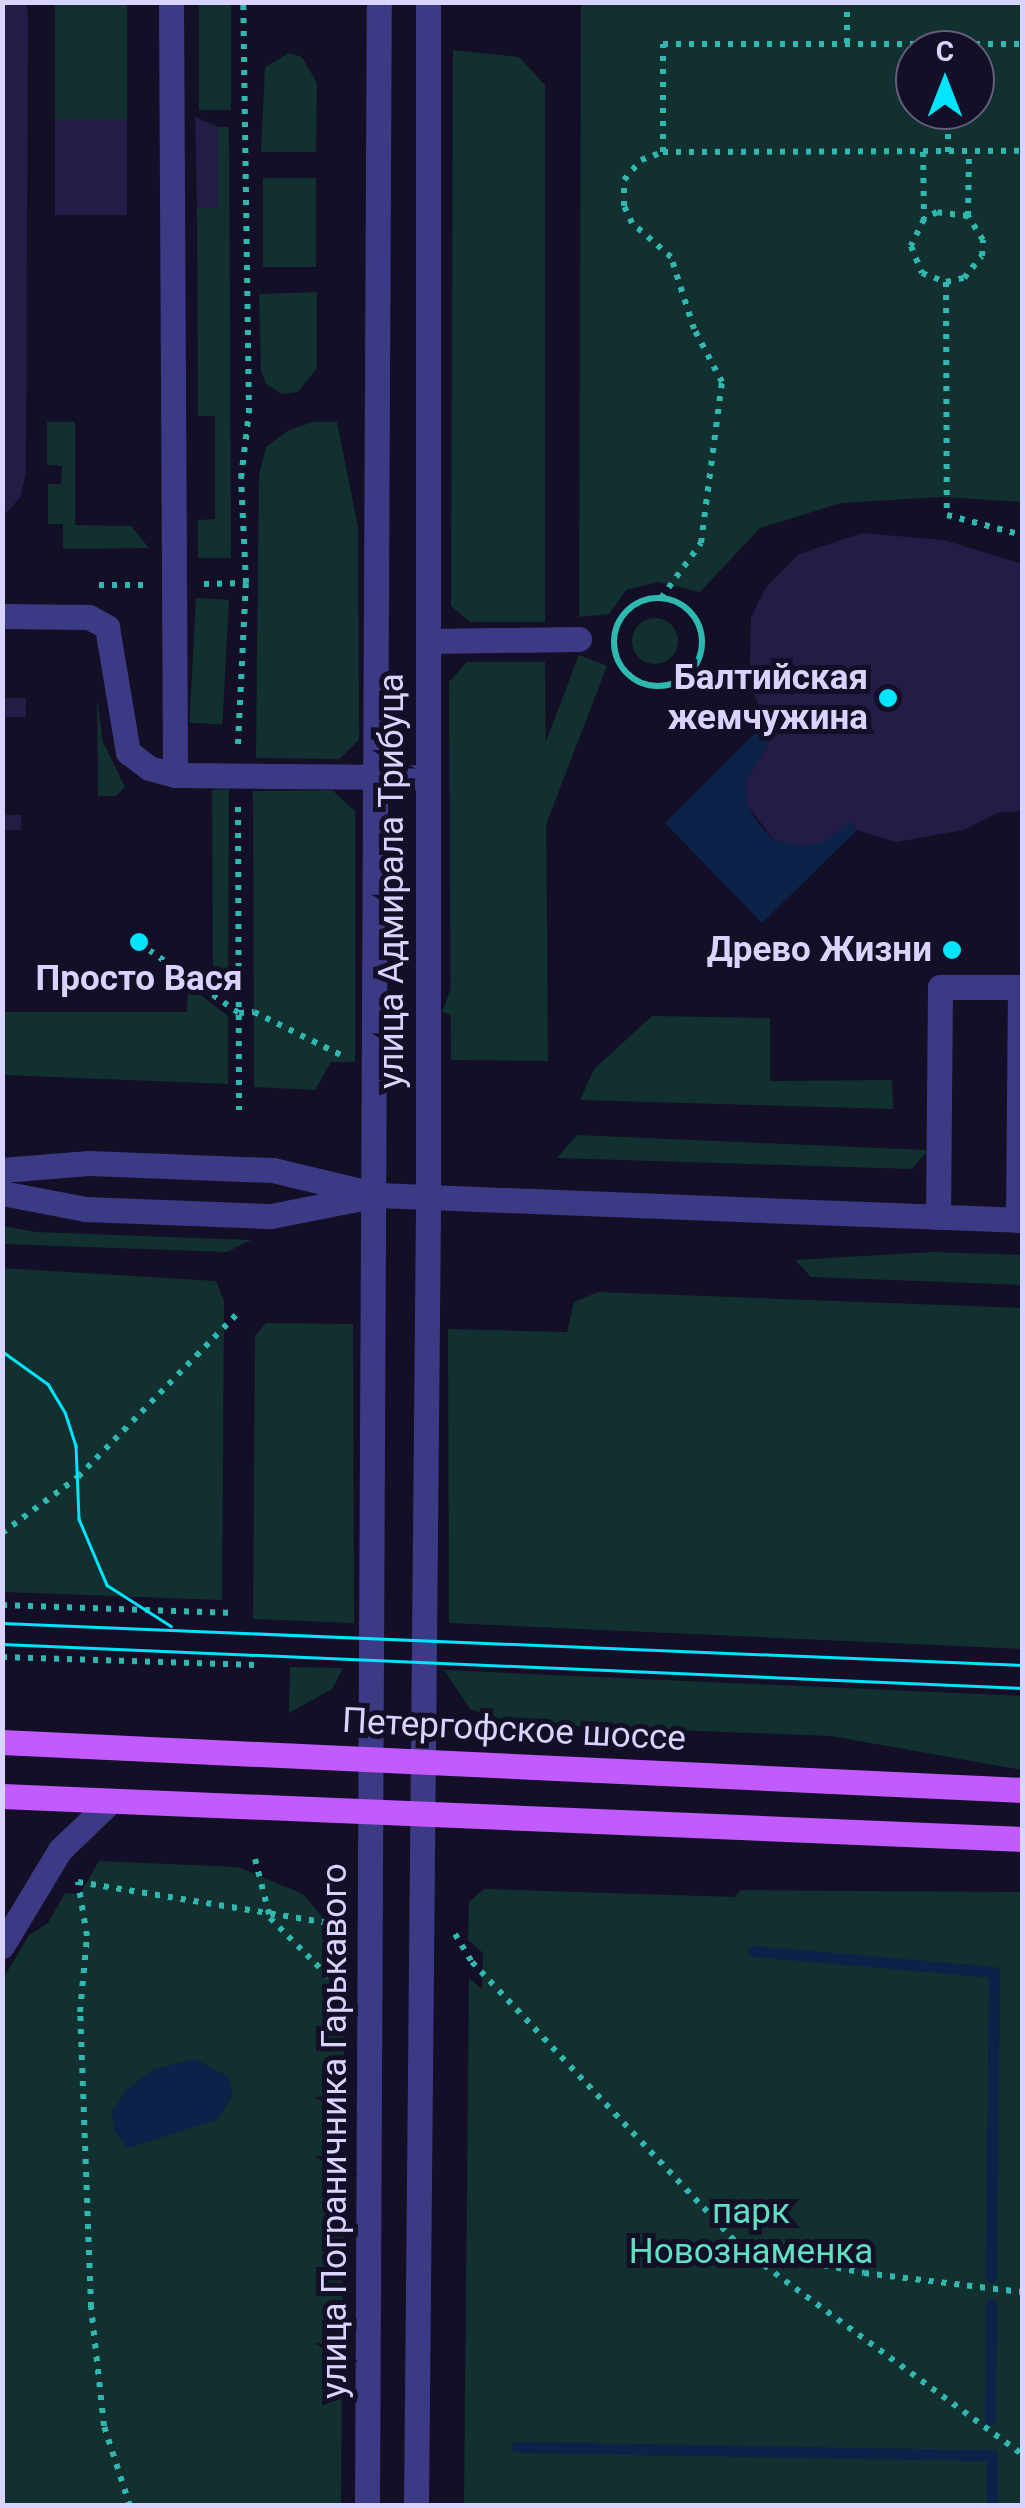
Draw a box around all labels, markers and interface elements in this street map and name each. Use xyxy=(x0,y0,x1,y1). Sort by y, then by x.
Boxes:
north arrow xyxy=(895,30,995,130)
text: С xyxy=(936,35,954,68)
place label: Балтийская жемчужина xyxy=(667,657,868,739)
street label: улица Адмирала Трибуца xyxy=(371,673,413,1089)
marker: Балтийская жемчужина xyxy=(877,687,899,709)
place label: Древо Жизни xyxy=(707,929,932,971)
marker: Просто Вася xyxy=(128,931,150,953)
marker: Древо Жизни xyxy=(941,939,963,961)
place label: Просто Вася xyxy=(35,958,243,1000)
street label: Петергофское шоссе xyxy=(341,1700,687,1760)
street label: улица Пограничника Гарькавого xyxy=(314,1863,356,2399)
park label: парк Новознаменка xyxy=(629,2191,873,2273)

